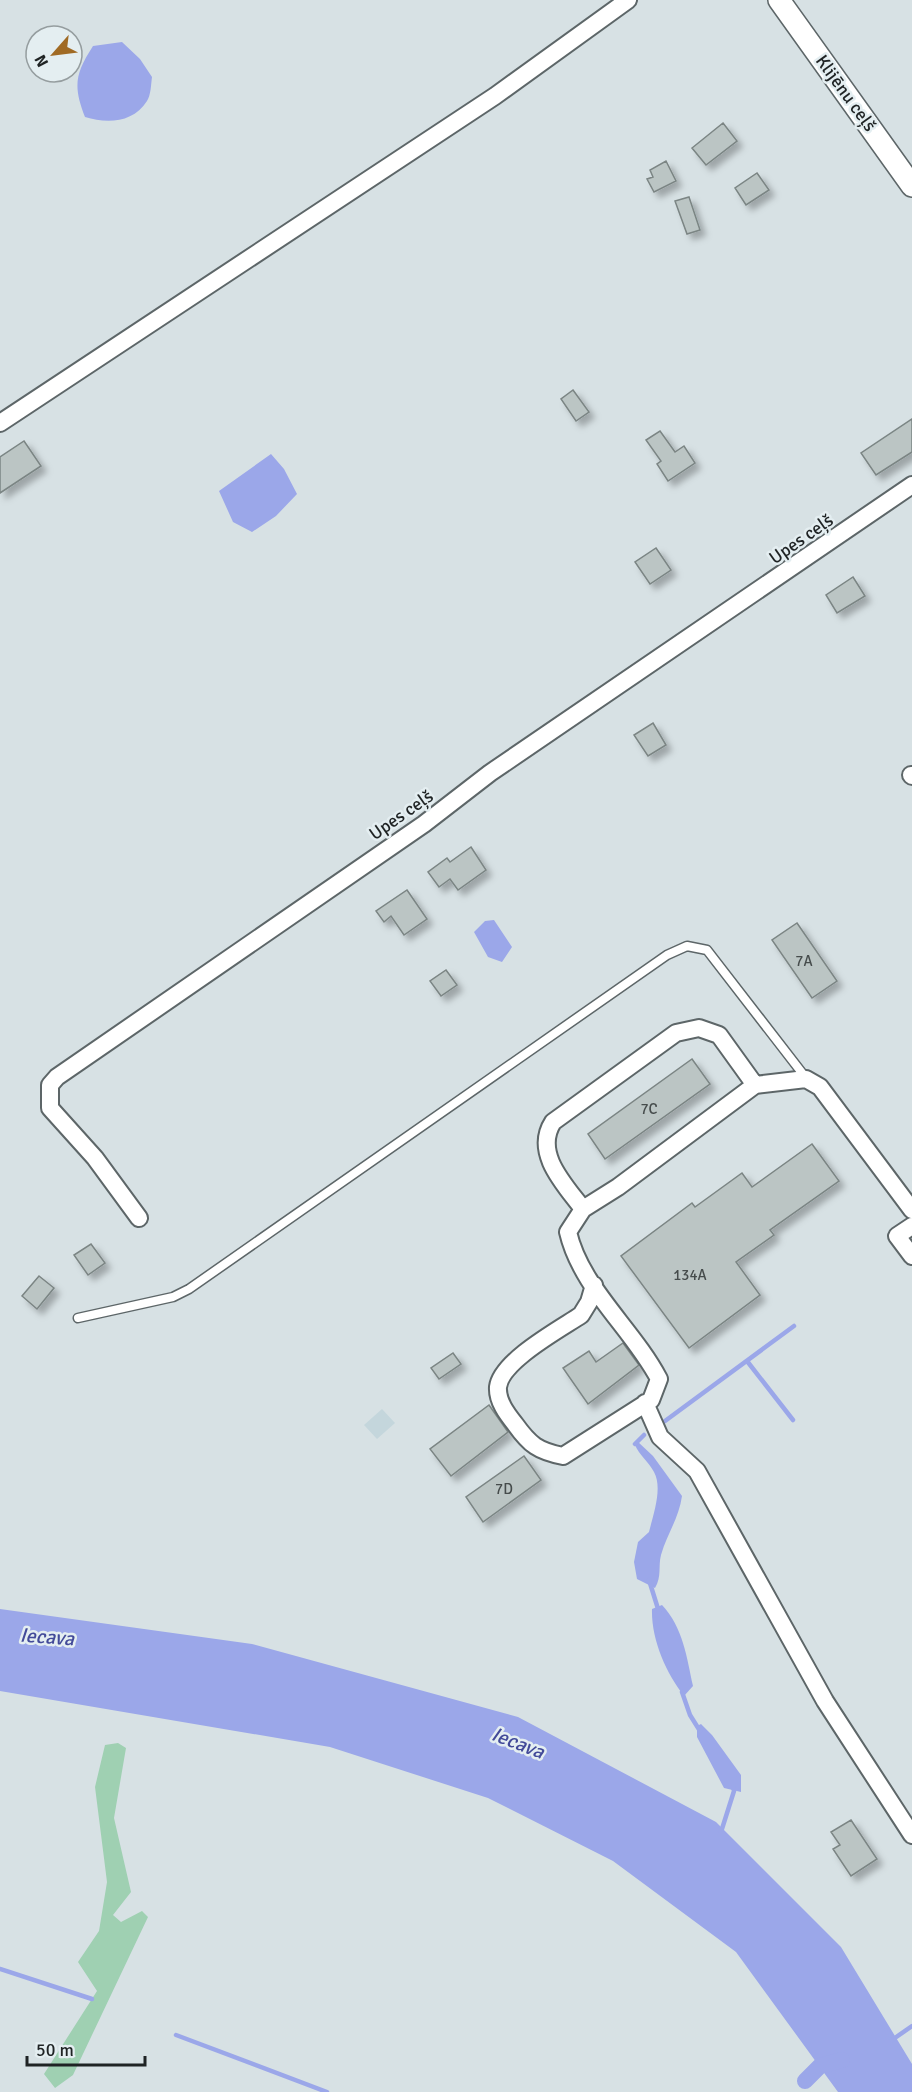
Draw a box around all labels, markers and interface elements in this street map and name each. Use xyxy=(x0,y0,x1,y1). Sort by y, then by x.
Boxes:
north arrow xyxy=(24,24,84,84)
text: N xyxy=(30,51,53,70)
street label: Klijēnu ceļš xyxy=(811,51,881,136)
street label: Upes ceļš xyxy=(765,509,837,569)
street label: Upes ceļš xyxy=(365,785,437,845)
house number: 7A xyxy=(795,952,813,970)
house number: 7C xyxy=(640,1100,658,1118)
house number: 134A xyxy=(673,1266,707,1284)
house number: 7D xyxy=(495,1480,513,1498)
water label: Iecava xyxy=(19,1623,76,1651)
water label: Iecava xyxy=(488,1722,549,1765)
scale bar xyxy=(27,2029,146,2067)
text: 50 m xyxy=(36,2039,74,2061)

